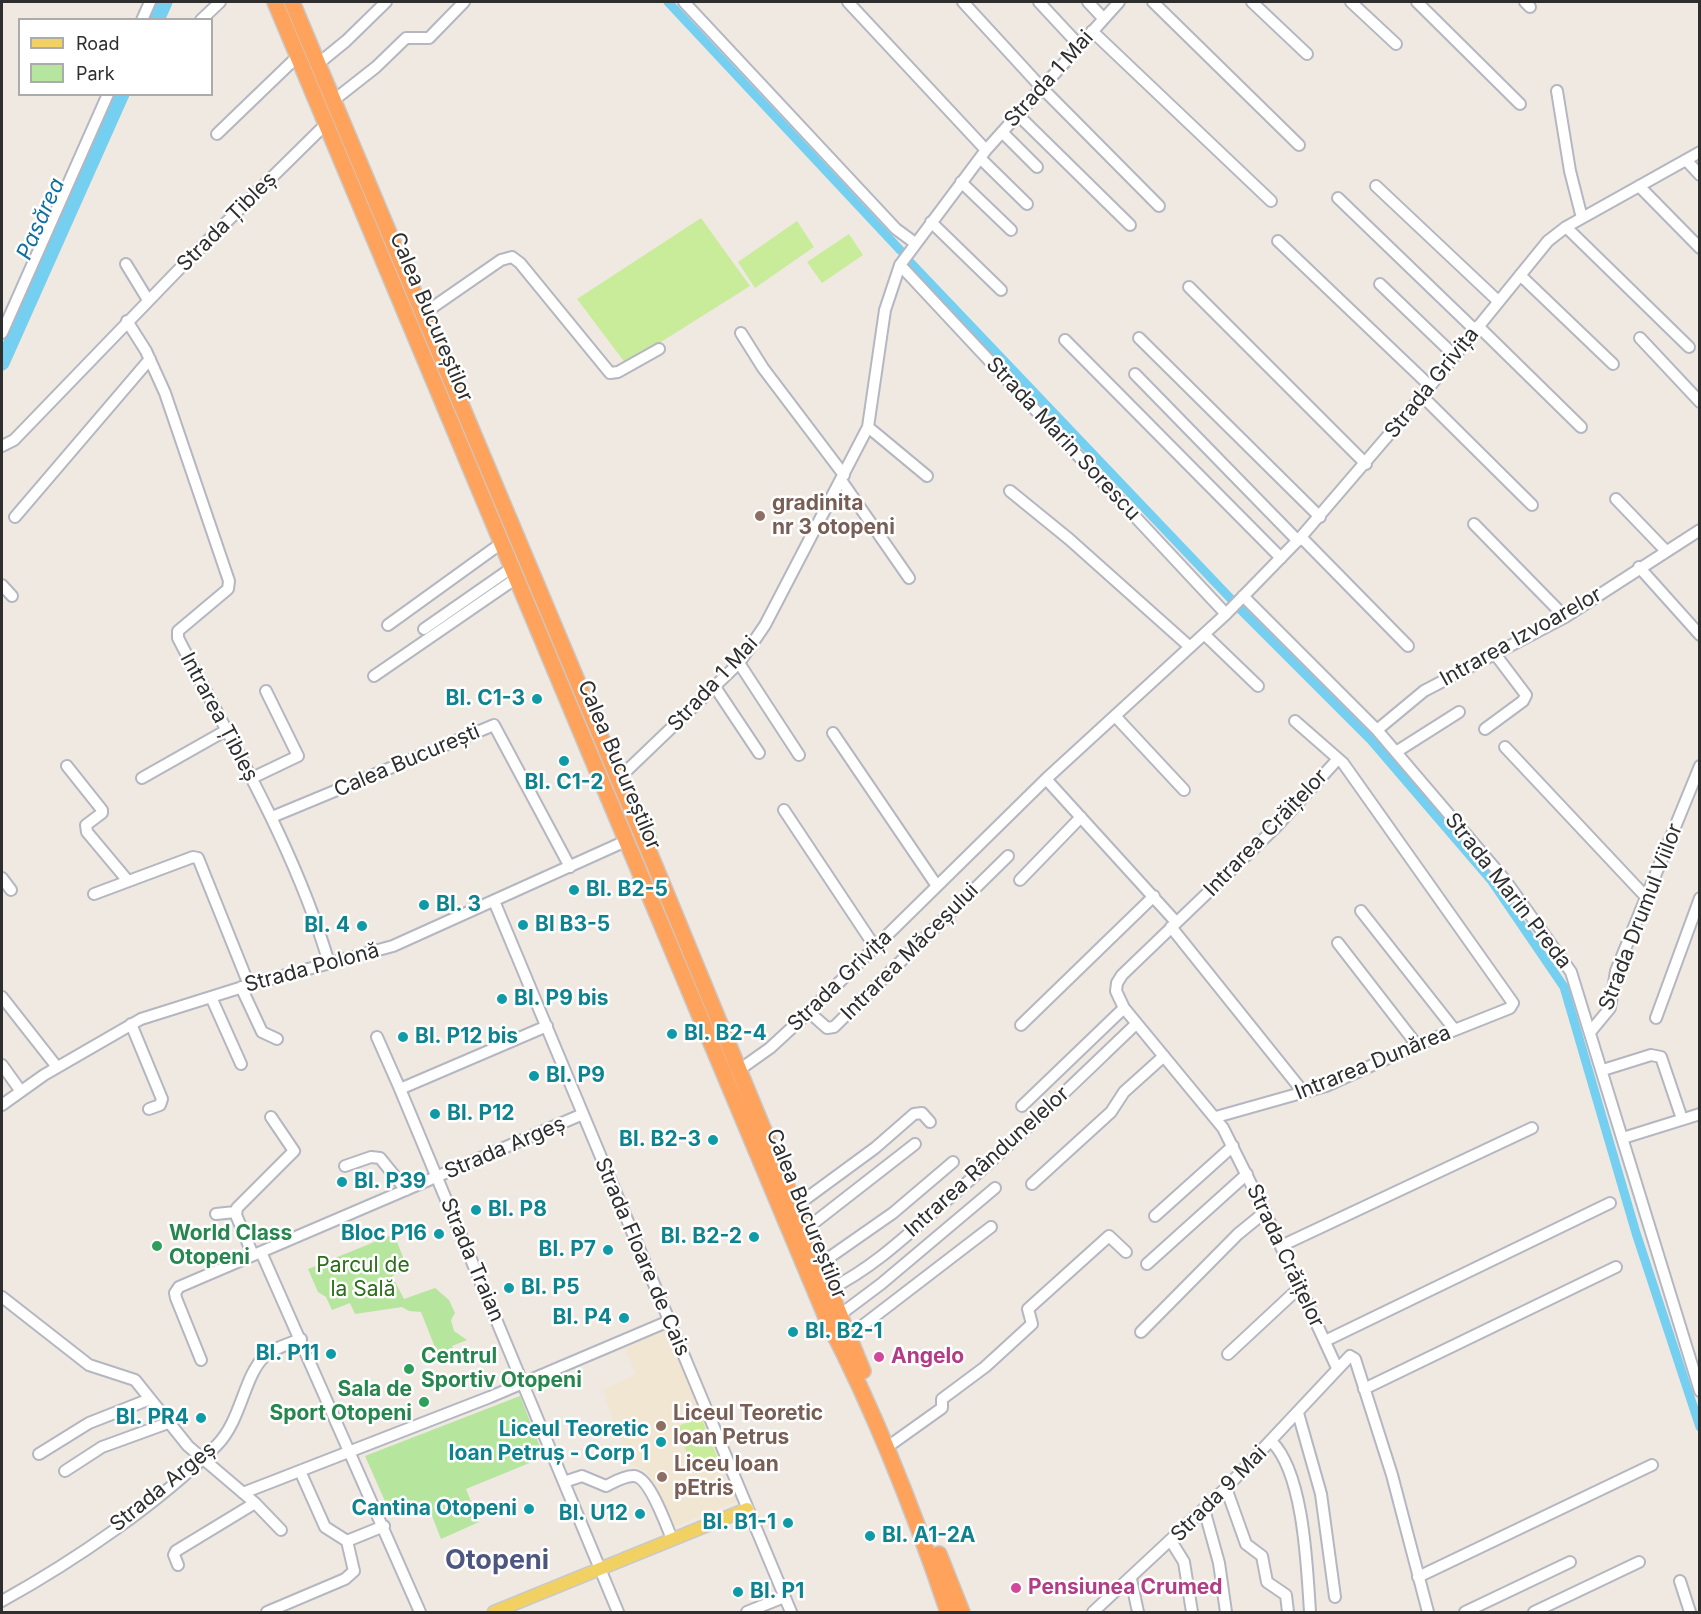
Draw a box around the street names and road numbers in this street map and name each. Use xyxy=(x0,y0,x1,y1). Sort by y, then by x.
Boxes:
street label: Strada 1 Mai xyxy=(999,26,1099,132)
street label: Strada Țibleș xyxy=(172,167,282,277)
street label: Calea Bucureștilor xyxy=(384,229,478,405)
street label: Strada Grivița xyxy=(1380,323,1484,443)
street label: Strada Marin Sorescu xyxy=(981,352,1145,526)
street label: Intrarea Izvoarelor xyxy=(1436,582,1606,692)
street label: Strada 1 Mai xyxy=(663,631,763,737)
street label: Intrarea Țibleș xyxy=(174,648,264,786)
street label: Calea Bucureștilor xyxy=(572,677,666,853)
street label: Calea București xyxy=(330,719,484,803)
street label: Intrarea Crăițelor xyxy=(1199,764,1333,902)
street label: Strada Marin Preda xyxy=(1439,808,1577,974)
street label: Strada Drumul Viilor xyxy=(1594,820,1688,1014)
street label: Intrarea Măceșului xyxy=(836,878,984,1026)
street label: Strada Grivița xyxy=(783,925,897,1037)
street label: Strada Polonă xyxy=(242,938,382,998)
street label: Intrarea Dunărea xyxy=(1291,1020,1455,1106)
street label: Intrarea Rândunelelor xyxy=(900,1081,1074,1243)
street label: Strada Argeș xyxy=(441,1111,569,1185)
street label: Calea Bucureștilor xyxy=(760,1125,852,1303)
street label: Strada Floare de Cais xyxy=(589,1154,695,1360)
street label: Strada Crăițelor xyxy=(1241,1180,1329,1332)
street label: Strada Traian xyxy=(435,1194,509,1326)
street label: Strada Argeș xyxy=(105,1437,221,1537)
street label: Strada 9 Mai xyxy=(1166,1441,1272,1547)

